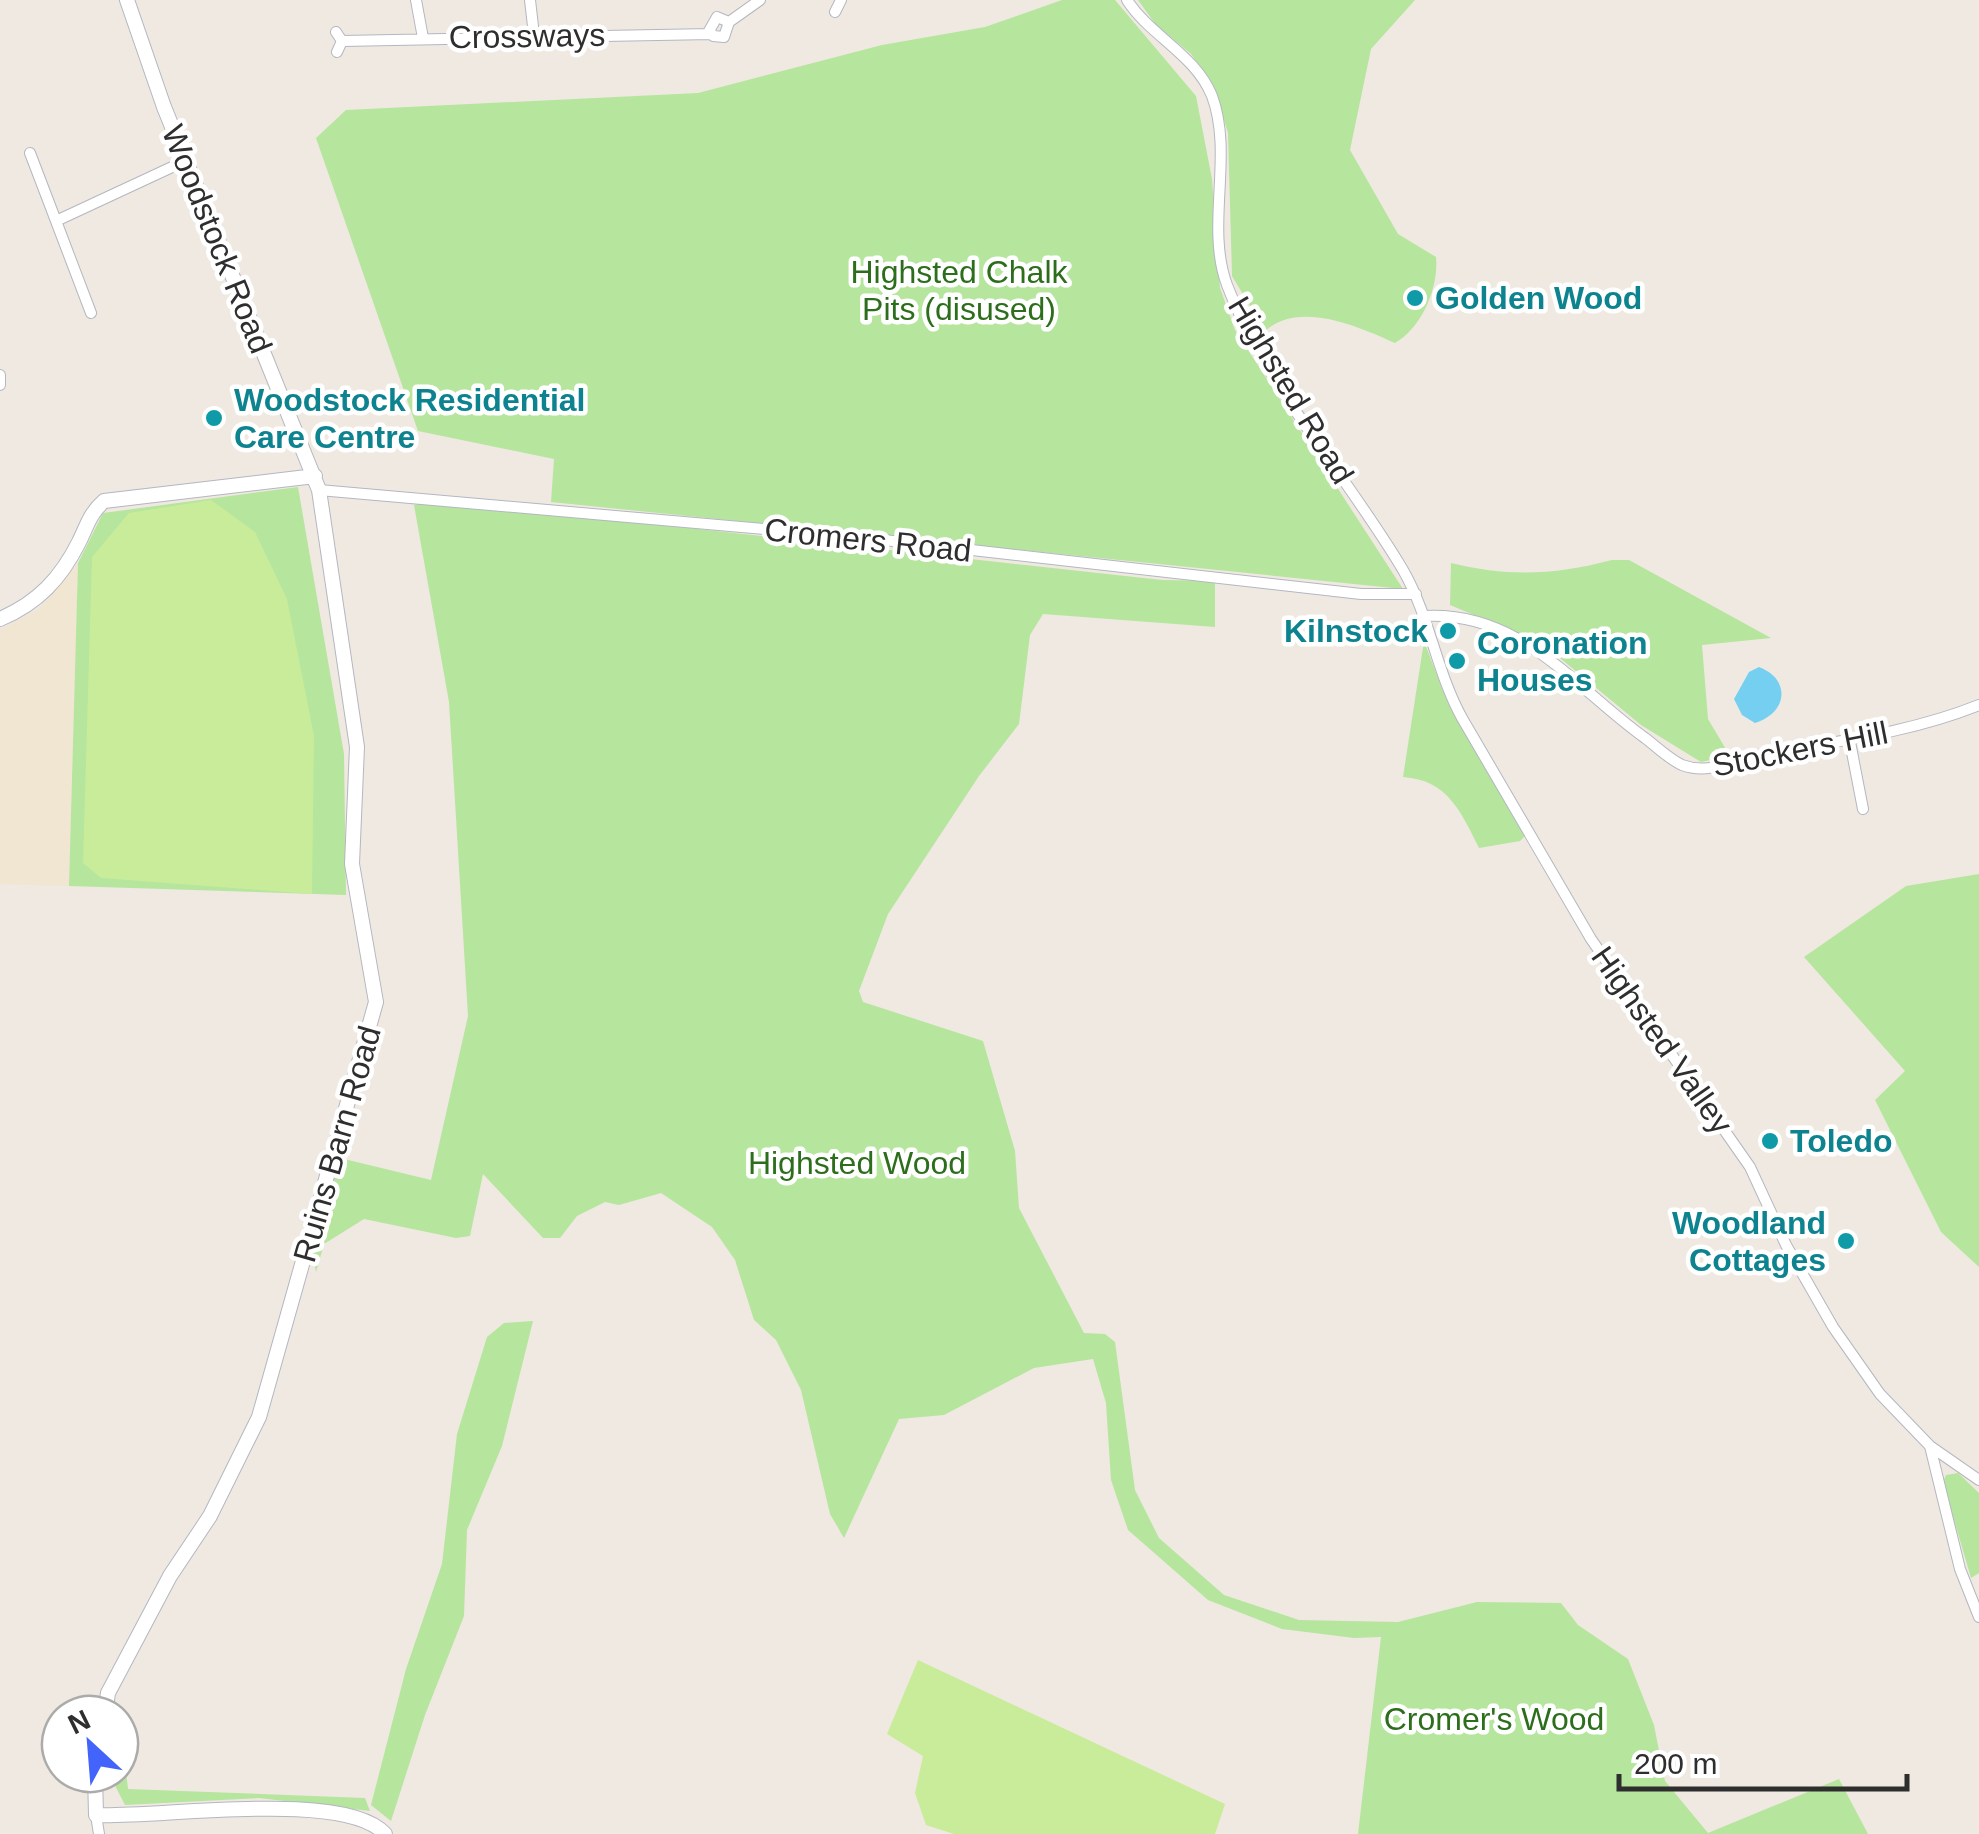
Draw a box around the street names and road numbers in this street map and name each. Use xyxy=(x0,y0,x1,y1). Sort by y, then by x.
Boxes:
street label: Crossways xyxy=(448,17,606,55)
street label: Woodstock Road xyxy=(155,120,279,358)
street label: Highsted Road xyxy=(1221,290,1361,490)
street label: Cromers Road xyxy=(763,511,973,569)
street label: Stockers Hill xyxy=(1709,714,1891,784)
street label: Highsted Valley xyxy=(1584,940,1740,1140)
street label: Ruins Barn Road xyxy=(286,1022,388,1266)

